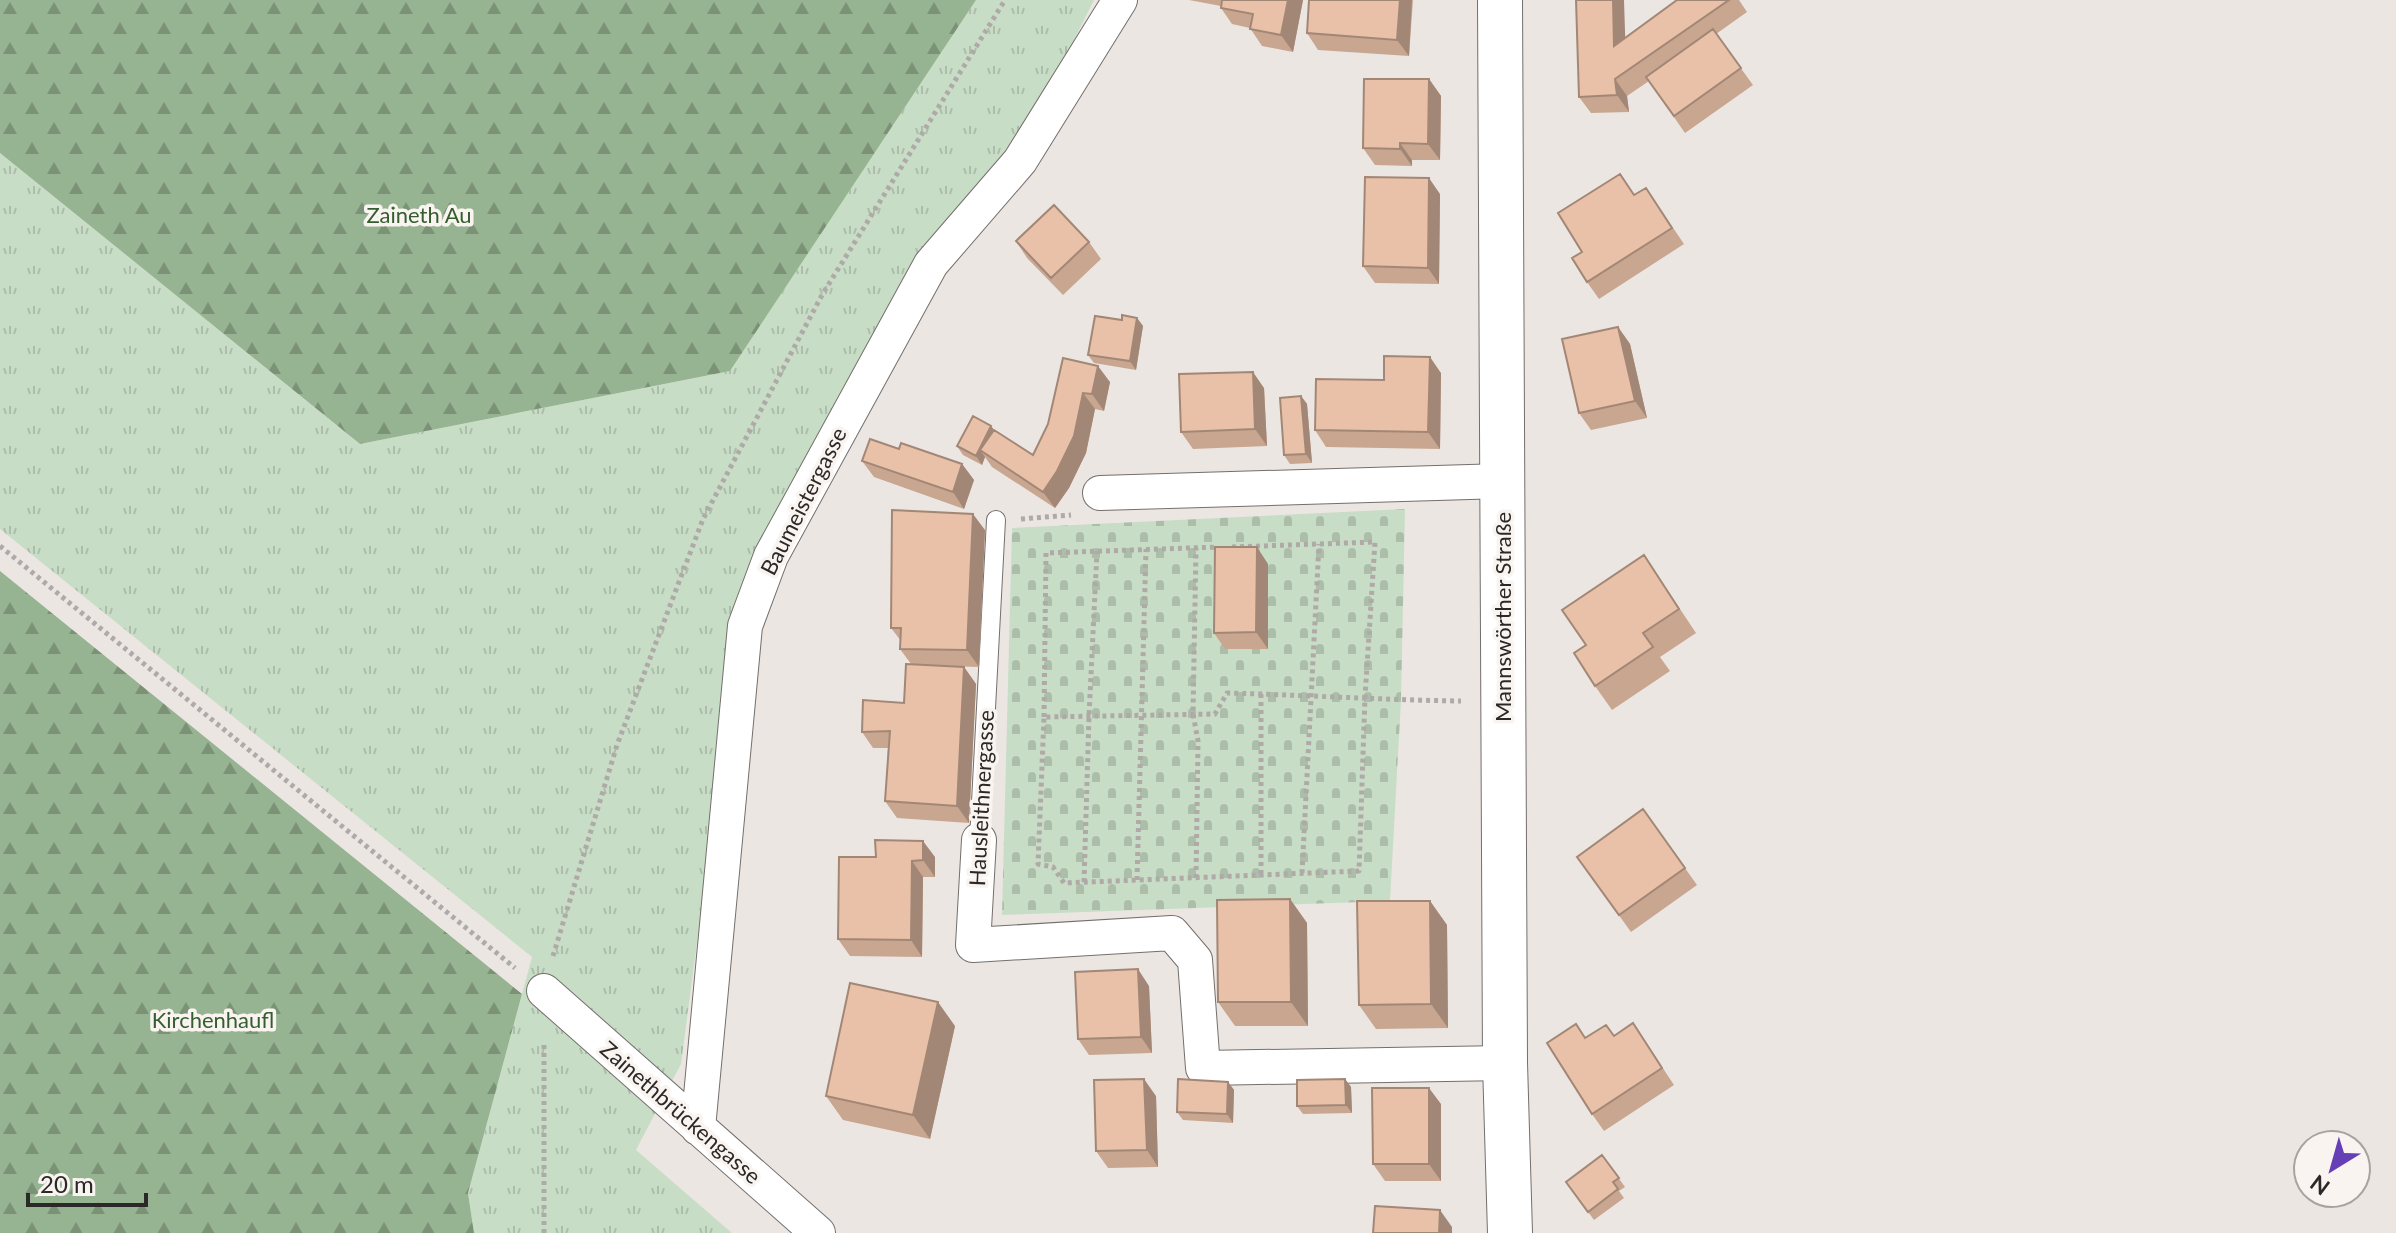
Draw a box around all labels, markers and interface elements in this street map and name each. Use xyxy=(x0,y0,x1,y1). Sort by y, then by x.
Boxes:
park label: Zaineth Au xyxy=(366,201,472,228)
street label: Baumeistergasse xyxy=(754,423,852,579)
street label: Mannswörther Straße xyxy=(1489,512,1516,722)
street label: Hausleithnergasse xyxy=(963,709,999,887)
park label: Kirchenhaufl xyxy=(152,1006,274,1033)
street label: Zainethbrückengasse xyxy=(595,1035,767,1189)
north arrow xyxy=(2292,1129,2372,1209)
scale bar xyxy=(28,1157,146,1207)
text: 20 m xyxy=(40,1169,94,1198)
text: N xyxy=(2305,1169,2335,1201)

